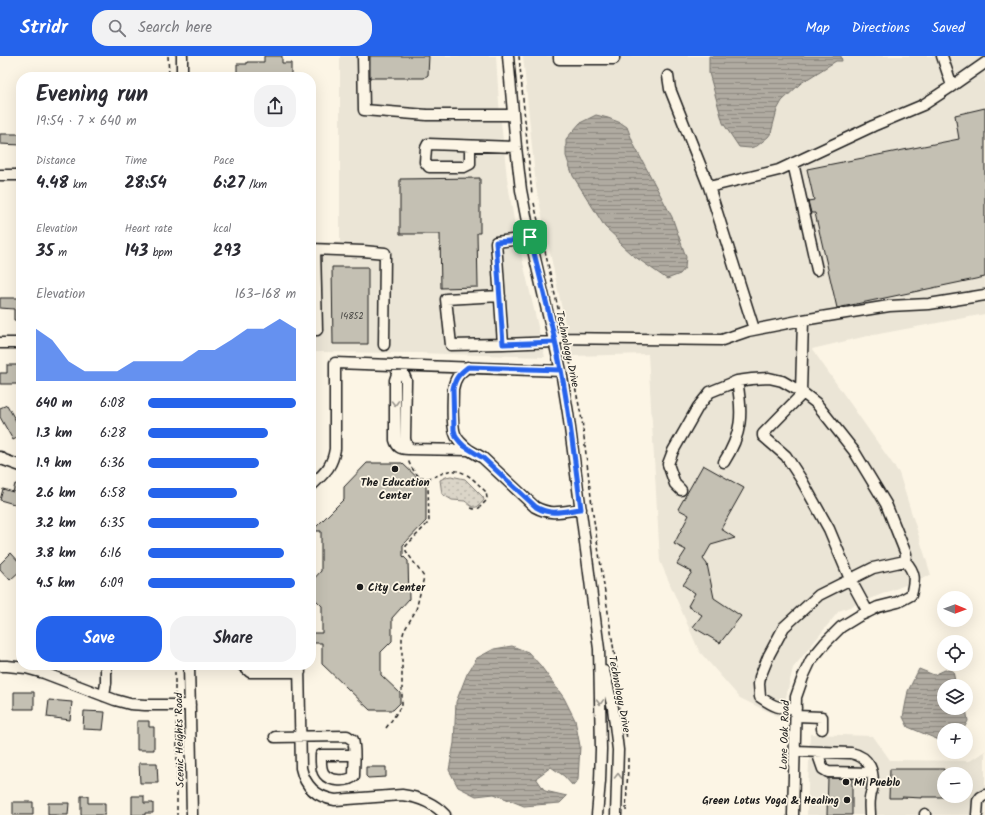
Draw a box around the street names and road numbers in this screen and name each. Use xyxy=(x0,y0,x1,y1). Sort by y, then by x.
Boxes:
street label: Technology Drive xyxy=(550,309,584,389)
street label: Technology Drive xyxy=(603,654,635,734)
street label: Scenic Heights Road xyxy=(170,692,190,788)
street label: Lone Oak Road xyxy=(775,699,795,770)

